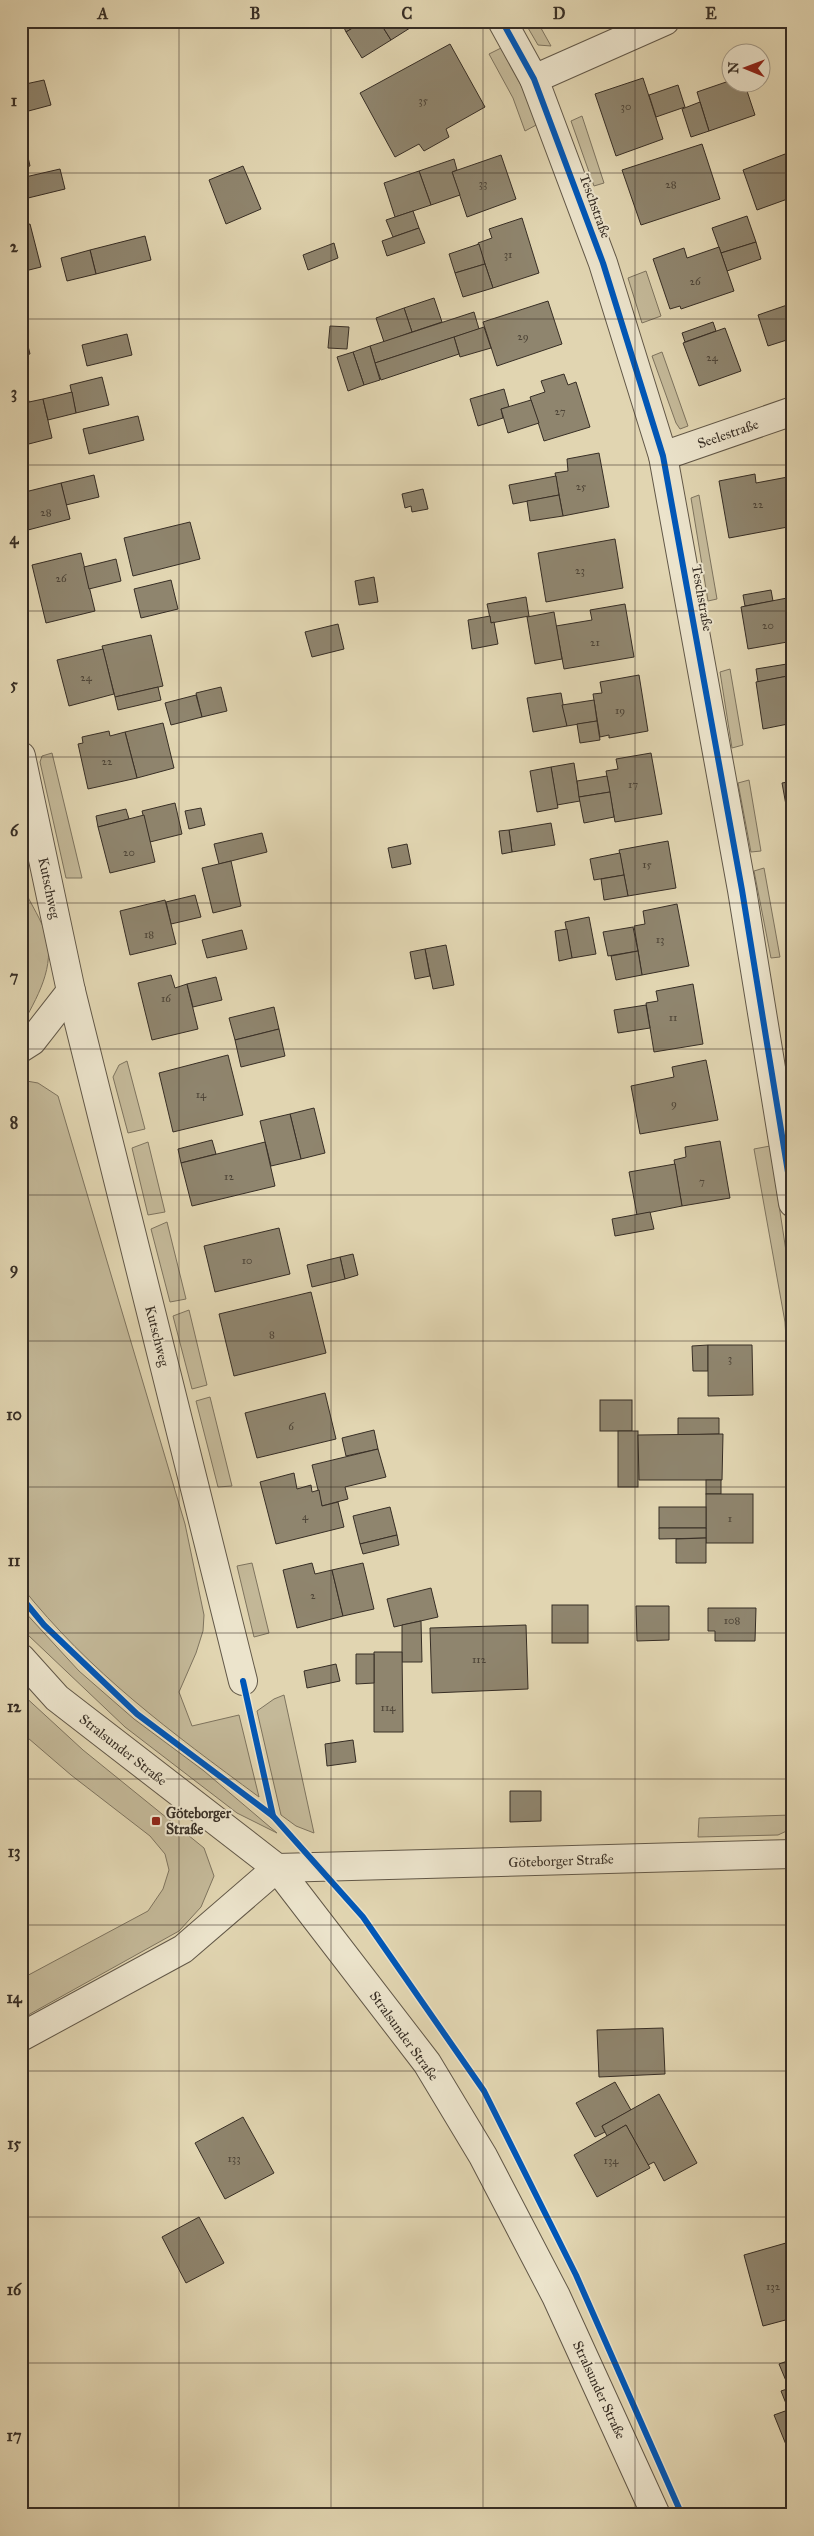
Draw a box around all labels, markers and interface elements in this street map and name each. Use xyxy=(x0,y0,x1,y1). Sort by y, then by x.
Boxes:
text: A xyxy=(97,4,109,23)
text: B xyxy=(250,4,260,23)
text: C xyxy=(402,4,413,23)
text: D xyxy=(553,4,566,23)
text: E xyxy=(705,4,717,23)
north arrow xyxy=(722,42,772,92)
text: N xyxy=(725,62,742,74)
text: 1 xyxy=(11,91,18,110)
house number: 35 xyxy=(418,94,428,107)
house number: 30 xyxy=(621,100,631,113)
street label: Teschstraße xyxy=(575,171,615,241)
house number: 33 xyxy=(479,177,487,190)
house number: 28 xyxy=(665,178,677,191)
text: 2 xyxy=(10,237,19,256)
house number: 31 xyxy=(504,248,512,261)
house number: 26 xyxy=(689,275,701,288)
house number: 29 xyxy=(517,330,529,343)
house number: 24 xyxy=(706,351,719,364)
text: 3 xyxy=(11,383,17,403)
house number: 27 xyxy=(555,405,566,418)
street label: Seelestraße xyxy=(695,416,761,452)
house number: 25 xyxy=(576,480,586,493)
house number: 22 xyxy=(753,498,764,511)
house number: 28 xyxy=(40,506,52,519)
text: 4 xyxy=(10,529,20,549)
street label: Teschstraße xyxy=(688,563,716,633)
house number: 23 xyxy=(575,564,585,577)
house number: 26 xyxy=(55,572,67,585)
house number: 20 xyxy=(762,619,774,632)
house number: 21 xyxy=(590,636,600,649)
house number: 24 xyxy=(80,671,93,684)
text: 5 xyxy=(10,675,18,694)
house number: 19 xyxy=(615,704,625,717)
house number: 22 xyxy=(102,755,113,768)
house number: 17 xyxy=(628,778,638,791)
text: 6 xyxy=(10,821,19,840)
house number: 20 xyxy=(123,846,135,859)
street label: Kutschweg xyxy=(34,856,64,921)
house number: 15 xyxy=(642,858,652,871)
house number: 18 xyxy=(144,928,154,941)
house number: 13 xyxy=(656,933,664,946)
text: 7 xyxy=(10,967,19,986)
house number: 16 xyxy=(161,992,171,1005)
house number: 11 xyxy=(669,1011,677,1024)
house number: 14 xyxy=(196,1088,207,1101)
house number: 9 xyxy=(671,1097,677,1110)
text: 8 xyxy=(10,1113,18,1132)
house number: 12 xyxy=(224,1170,234,1183)
house number: 7 xyxy=(699,1175,705,1188)
house number: 10 xyxy=(242,1254,252,1267)
text: 9 xyxy=(10,1259,18,1279)
street label: Kutschweg xyxy=(141,1304,173,1369)
house number: 8 xyxy=(269,1328,275,1341)
house number: 3 xyxy=(728,1352,732,1365)
text: 10 xyxy=(6,1405,22,1424)
house number: 6 xyxy=(288,1420,294,1433)
house number: 4 xyxy=(302,1510,309,1523)
house number: 1 xyxy=(728,1512,732,1525)
text: 11 xyxy=(8,1551,21,1570)
house number: 2 xyxy=(310,1589,316,1602)
house number: 108 xyxy=(724,1614,740,1627)
house number: 112 xyxy=(472,1653,487,1666)
text: 12 xyxy=(7,1697,22,1716)
house number: 114 xyxy=(381,1701,396,1714)
street label: Stralsunder Straße xyxy=(76,1711,170,1790)
place label: Göteborger Straße xyxy=(166,1805,232,1838)
marker: Göteborger Straße xyxy=(150,1815,162,1827)
text: 13 xyxy=(8,1842,20,1862)
street label: Göteborger Straße xyxy=(508,1851,614,1871)
text: 14 xyxy=(6,1988,23,2008)
street label: Stralsunder Straße xyxy=(366,1988,442,2084)
text: 15 xyxy=(7,2134,21,2153)
house number: 133 xyxy=(227,2152,241,2165)
house number: 134 xyxy=(604,2154,619,2167)
text: 16 xyxy=(7,2280,22,2299)
house number: 132 xyxy=(766,2280,781,2293)
street label: Stralsunder Straße xyxy=(569,2338,629,2442)
text: 17 xyxy=(7,2426,22,2445)

